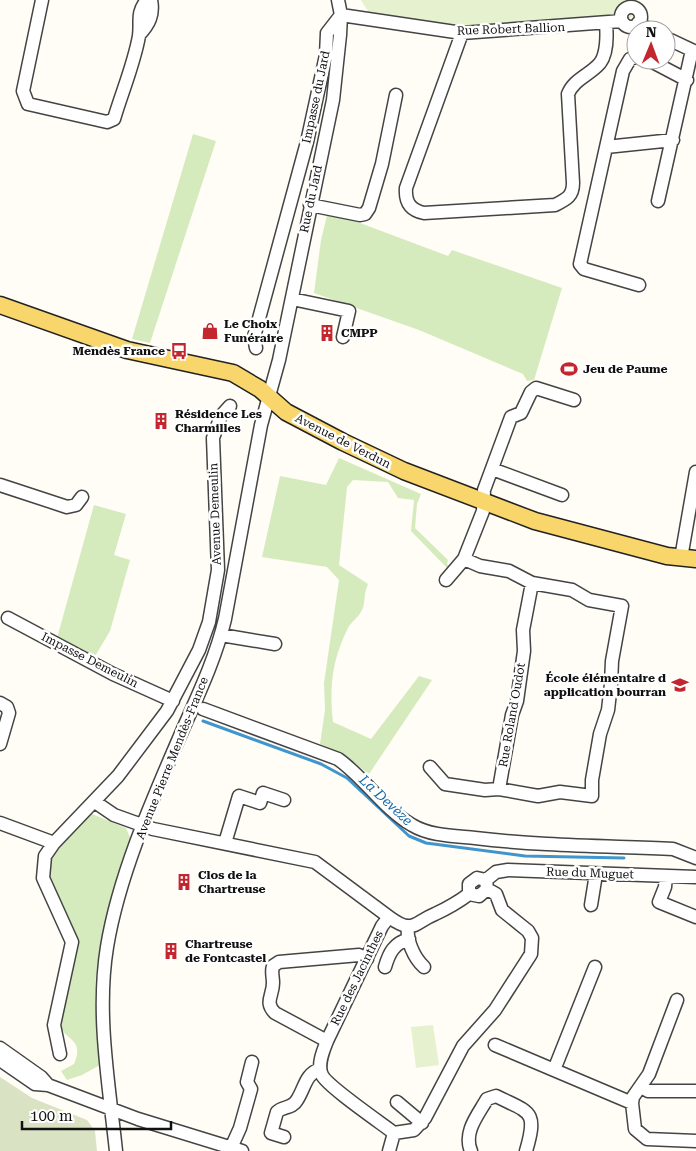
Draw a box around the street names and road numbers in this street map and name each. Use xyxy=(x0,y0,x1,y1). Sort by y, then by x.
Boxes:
street label: Rue Robert Ballion xyxy=(457,20,566,38)
street label: Impasse du Jard xyxy=(299,49,333,145)
street label: Rue du Jard xyxy=(297,164,325,234)
street label: Avenue de Verdun xyxy=(293,411,393,471)
street label: Avenue Demeulin xyxy=(206,462,224,565)
street label: Impasse Demeulin xyxy=(39,630,141,691)
street label: Rue Roland Oudot xyxy=(496,661,528,768)
street label: Avenue Pierre Mendès-France xyxy=(133,674,211,841)
street label: Rue du Muguet xyxy=(546,864,635,882)
street label: Rue des Jacinthes xyxy=(328,928,386,1028)

